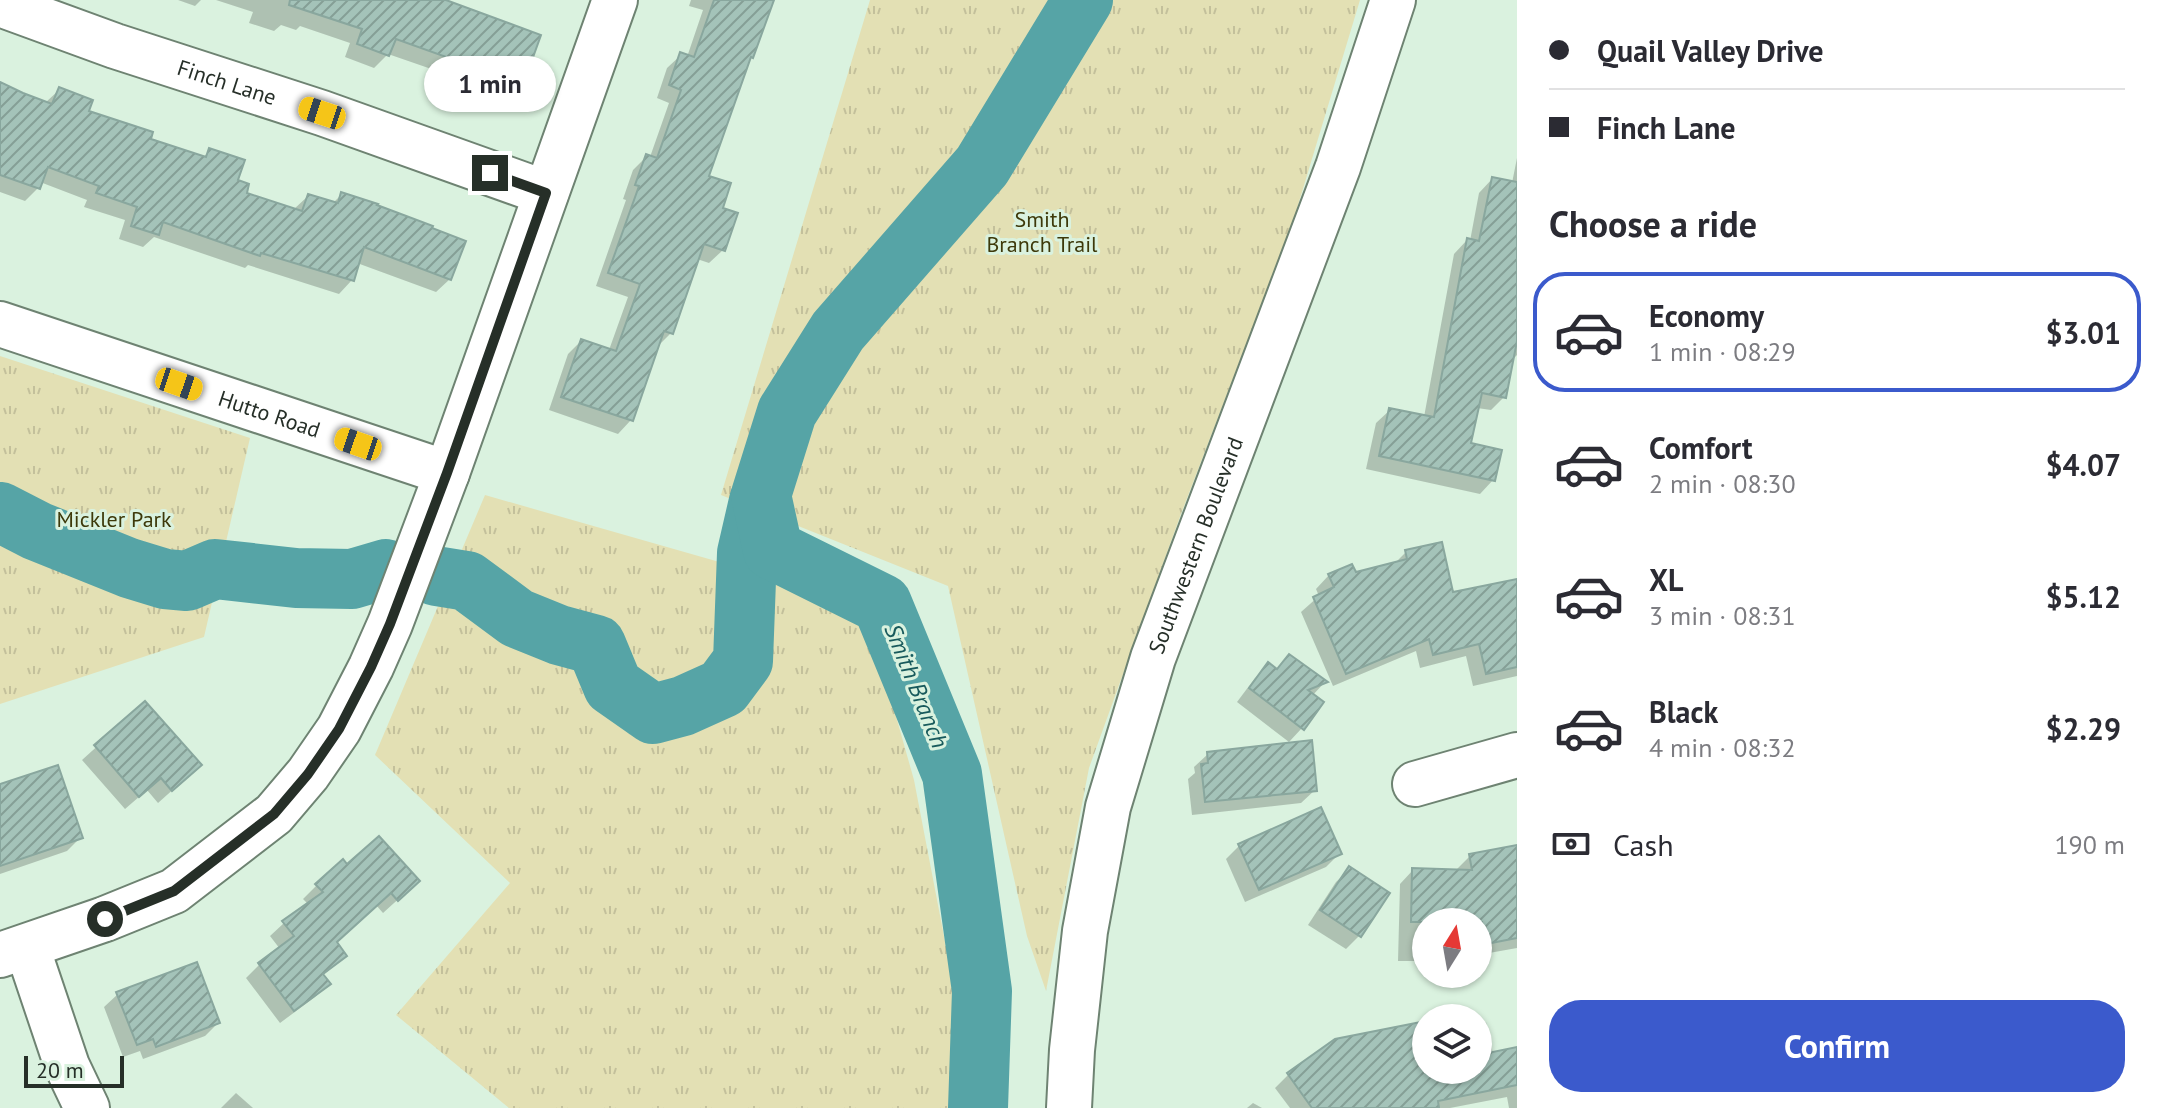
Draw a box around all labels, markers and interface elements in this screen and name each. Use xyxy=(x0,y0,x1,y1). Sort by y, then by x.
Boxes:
text: Quail Valley Drive xyxy=(1597,31,1824,70)
street label: Finch Lane xyxy=(174,53,280,111)
callout: 1 min xyxy=(424,57,556,113)
text: 1 min xyxy=(458,67,522,100)
car xyxy=(295,94,349,132)
text: Finch Lane xyxy=(1597,108,1735,147)
route end xyxy=(472,155,508,191)
text: Choose a ride xyxy=(1549,200,1757,247)
park label: Smith Branch Trail xyxy=(986,205,1098,258)
icon: car xyxy=(1553,296,1625,368)
text: Economy xyxy=(1649,296,1764,335)
text: $3.01 xyxy=(2046,313,2121,352)
text: 1 min · 08:29 xyxy=(1649,335,1796,368)
car xyxy=(152,365,206,403)
street label: Hutto Road xyxy=(215,384,324,444)
car xyxy=(331,425,385,463)
icon: car xyxy=(1553,428,1625,500)
text: Comfort xyxy=(1649,428,1752,467)
street label: Southwestern Boulevard xyxy=(1142,433,1249,658)
text: $4.07 xyxy=(2046,445,2121,484)
text: 2 min · 08:30 xyxy=(1649,467,1796,500)
park label: Mickler Park xyxy=(56,505,172,533)
icon: car xyxy=(1553,560,1625,632)
text: XL xyxy=(1649,560,1683,599)
text: $5.12 xyxy=(2046,577,2121,616)
text: 3 min · 08:31 xyxy=(1649,599,1796,632)
water label: Smith Branch xyxy=(877,619,955,753)
icon: car xyxy=(1553,692,1625,764)
text: Black xyxy=(1649,692,1718,731)
text: $2.29 xyxy=(2046,709,2121,748)
text: 4 min · 08:32 xyxy=(1649,731,1796,764)
icon: cash xyxy=(1549,822,1593,866)
text: Cash xyxy=(1613,825,1674,864)
text: 190 m xyxy=(2054,828,2125,861)
route start xyxy=(87,901,123,937)
north arrow xyxy=(1412,908,1492,988)
map controls xyxy=(1412,908,1492,1084)
button: Confirm xyxy=(1549,1000,2125,1092)
button: layers xyxy=(1412,1004,1492,1084)
scale bar xyxy=(24,1052,124,1088)
text: 20 m xyxy=(36,1056,84,1084)

